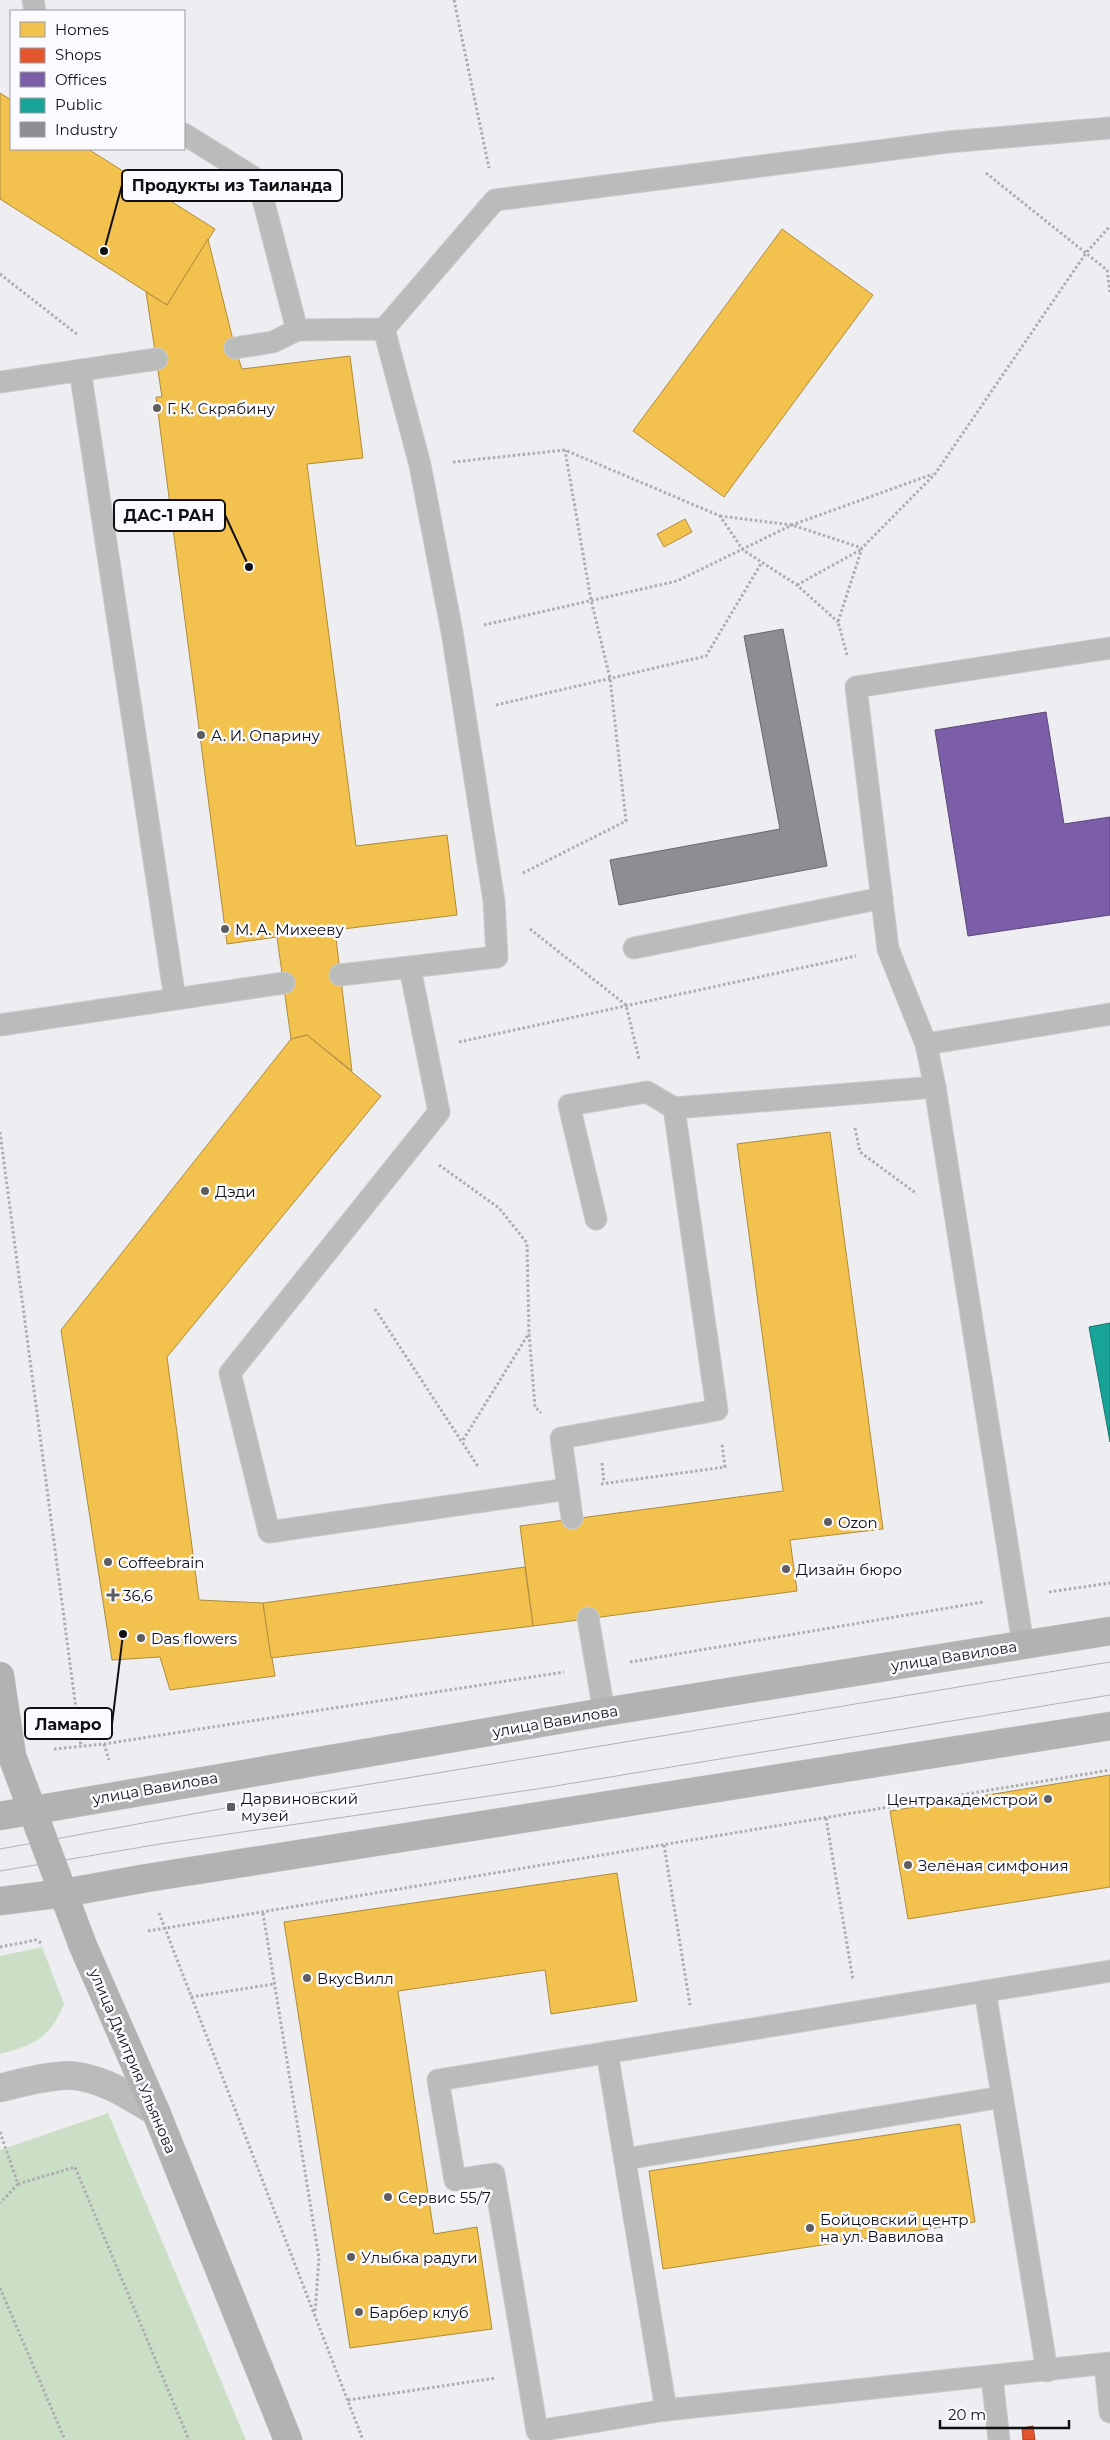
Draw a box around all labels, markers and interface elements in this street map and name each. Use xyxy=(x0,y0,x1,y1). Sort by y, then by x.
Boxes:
legend xyxy=(10,10,185,150)
text: Homes xyxy=(55,20,109,39)
text: Shops xyxy=(55,45,101,64)
text: Offices xyxy=(55,70,107,89)
text: Public xyxy=(55,95,103,114)
text: Industry xyxy=(55,120,118,139)
callout: Продукты из Таиланда xyxy=(122,170,342,201)
text: Продукты из Таиланда xyxy=(132,176,332,195)
place label: Г. К. Скрябину xyxy=(167,399,276,418)
marker: Г. К. Скрябину xyxy=(151,402,163,414)
callout: ДАС-1 РАН xyxy=(114,500,225,531)
text: ДАС-1 РАН xyxy=(124,506,214,525)
place label: А. И. Опарину xyxy=(211,726,321,745)
marker: А. И. Опарину xyxy=(195,729,207,741)
place label: М. А. Михееву xyxy=(235,920,344,939)
marker: М. А. Михееву xyxy=(219,923,231,935)
place label: Дэди xyxy=(215,1182,256,1201)
marker: Дэди xyxy=(199,1185,211,1197)
place label: Ozon xyxy=(838,1513,878,1532)
marker: Ozon xyxy=(822,1516,834,1528)
place label: Coffeebrain xyxy=(118,1553,205,1572)
marker: Coffeebrain xyxy=(102,1556,114,1568)
place label: Дизайн бюро xyxy=(796,1560,902,1579)
marker: Дизайн бюро xyxy=(780,1563,792,1575)
place label: 36,6 xyxy=(123,1586,153,1605)
marker: 36,6 xyxy=(107,1589,119,1601)
place label: Das flowers xyxy=(151,1629,237,1648)
marker: Das flowers xyxy=(135,1632,147,1644)
street label: улица Вавилова xyxy=(889,1637,1018,1675)
street label: улица Вавилова xyxy=(490,1701,619,1742)
callout: Ламаро xyxy=(25,1708,112,1739)
text: Ламаро xyxy=(35,1715,101,1734)
street label: улица Вавилова xyxy=(90,1768,219,1809)
place label: Дарвиновский музей xyxy=(241,1789,358,1825)
place label: Центракадемстрой xyxy=(887,1790,1038,1809)
marker: Центракадемстрой xyxy=(1042,1793,1054,1805)
marker: Дарвиновский музей xyxy=(225,1801,237,1813)
place label: Зелёная симфония xyxy=(918,1856,1069,1875)
marker: Зелёная симфония xyxy=(902,1859,914,1871)
street label: улица Дмитрия Ульянова xyxy=(85,1965,181,2156)
place label: ВкусВилл xyxy=(317,1969,394,1988)
marker: ВкусВилл xyxy=(301,1972,313,1984)
place label: Сервис 55/7 xyxy=(398,2188,491,2207)
marker: Сервис 55/7 xyxy=(382,2191,394,2203)
place label: Бойцовский центр на ул. Вавилова xyxy=(820,2210,968,2246)
marker: Бойцовский центр на ул. Вавилова xyxy=(804,2222,816,2234)
place label: Улыбка радуги xyxy=(361,2248,478,2267)
marker: Улыбка радуги xyxy=(345,2251,357,2263)
place label: Барбер клуб xyxy=(369,2303,469,2322)
marker: Барбер клуб xyxy=(353,2306,365,2318)
scale bar xyxy=(940,2398,1069,2430)
text: 20 m xyxy=(948,2405,986,2424)

